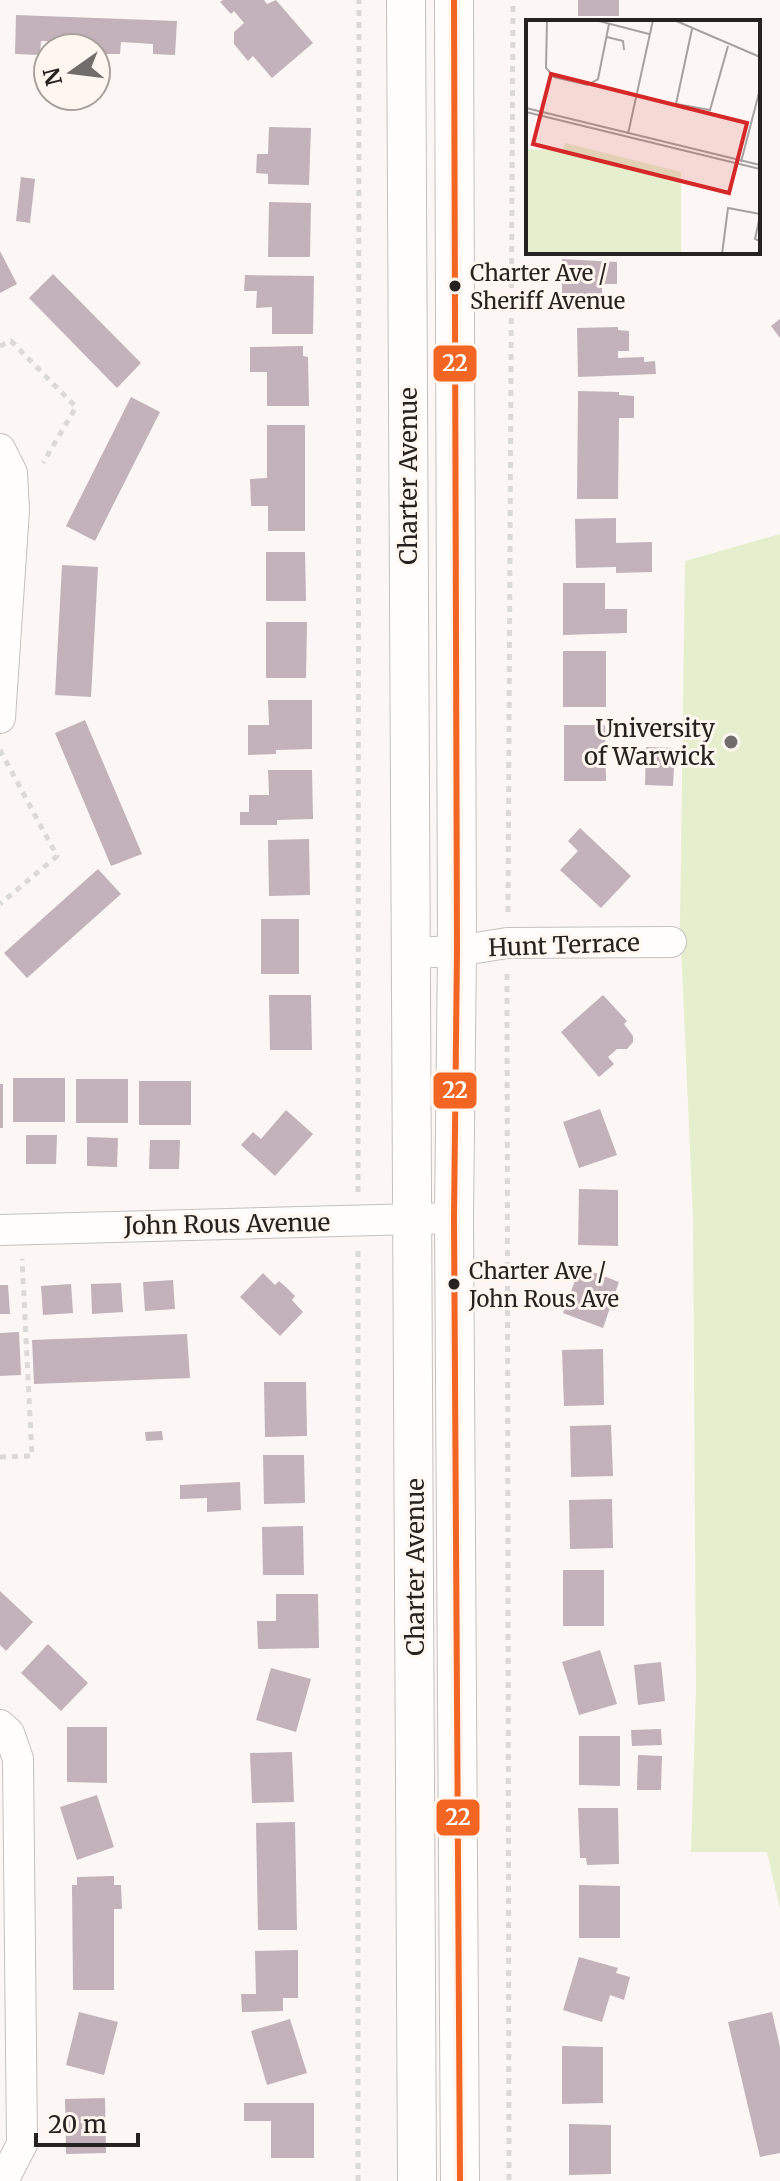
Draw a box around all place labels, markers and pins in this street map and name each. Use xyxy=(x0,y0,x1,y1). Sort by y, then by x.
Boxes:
place label: Charter Ave / Sheriff Avenue xyxy=(470,259,625,315)
marker: Charter Ave / Sheriff Avenue xyxy=(447,278,463,294)
place label: University of Warwick xyxy=(584,713,716,772)
marker: University of Warwick xyxy=(722,733,740,751)
place label: Charter Ave / John Rous Ave xyxy=(468,1257,619,1313)
marker: Charter Ave / John Rous Ave xyxy=(446,1276,462,1292)

